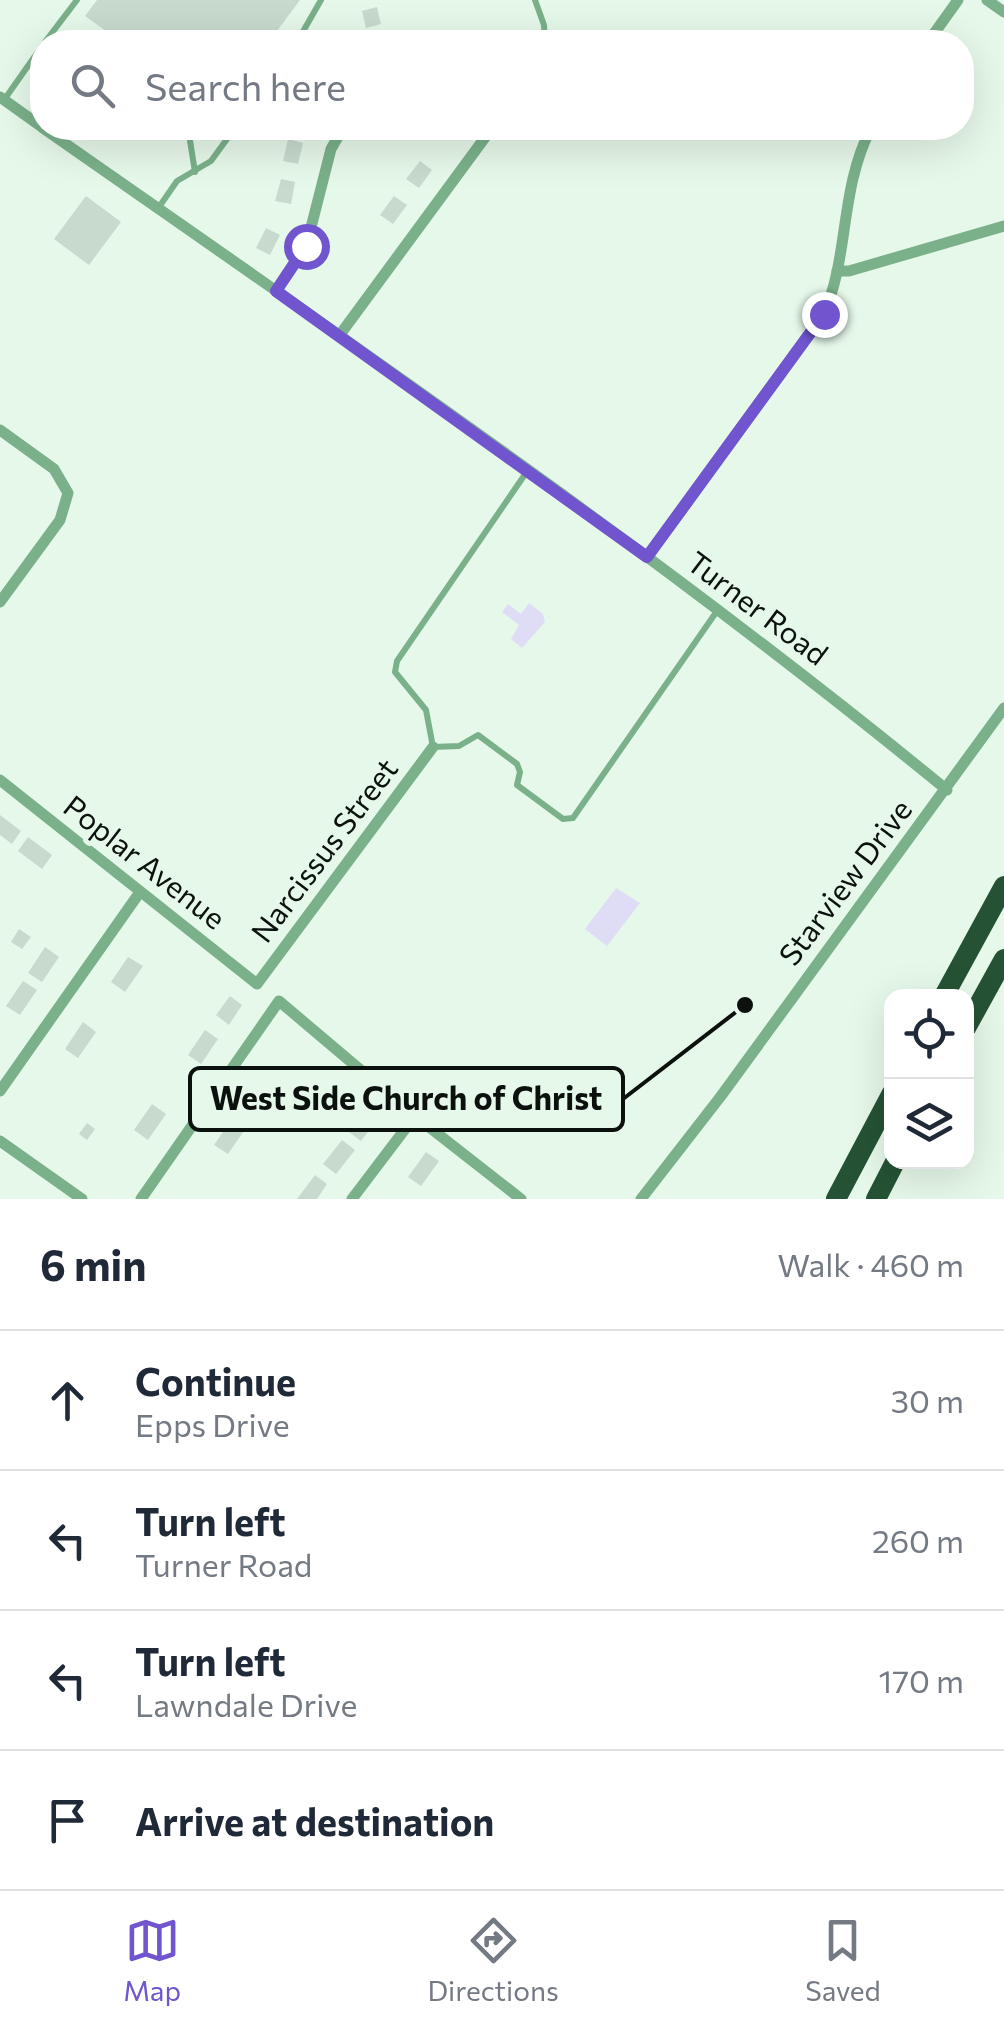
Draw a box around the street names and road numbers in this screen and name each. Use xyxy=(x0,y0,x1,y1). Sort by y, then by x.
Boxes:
street label: Turner Road xyxy=(681,542,836,672)
street label: Narcissus Street xyxy=(242,750,404,949)
street label: Poplar Avenue xyxy=(57,786,234,936)
street label: Starview Drive xyxy=(770,791,918,972)

